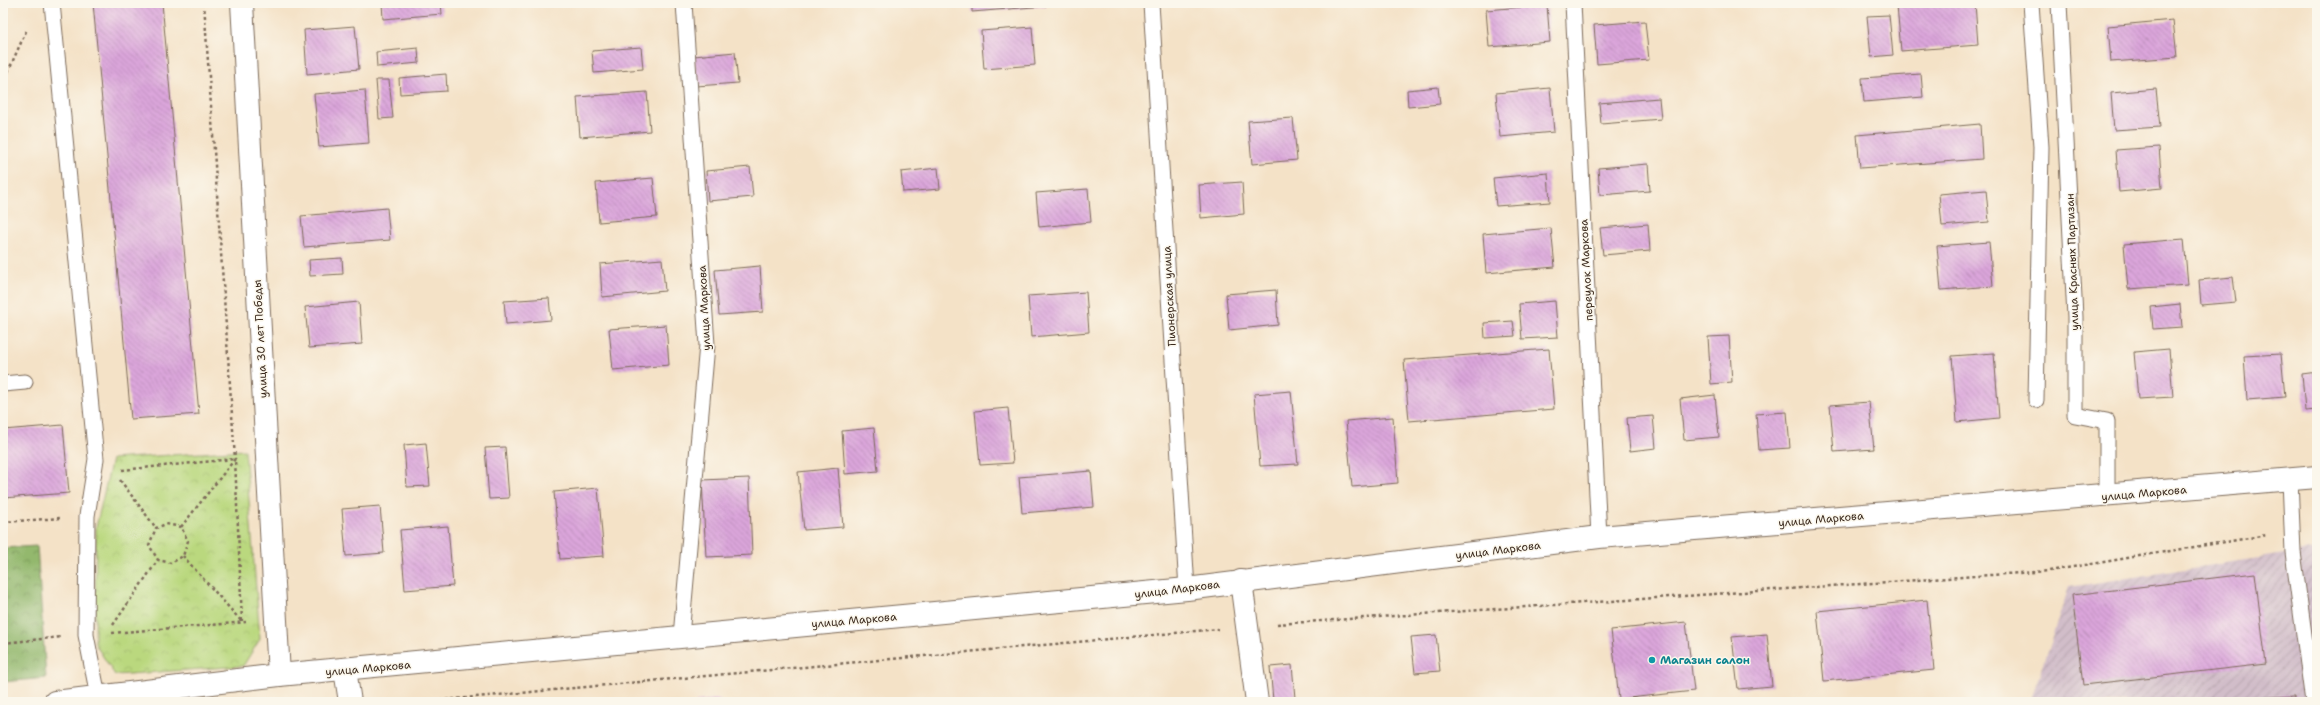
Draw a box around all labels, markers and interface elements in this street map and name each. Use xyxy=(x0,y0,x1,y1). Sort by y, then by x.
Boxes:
street label: улица Красных Партизан xyxy=(2063,193,2082,331)
street label: переулок Маркова xyxy=(1576,219,1597,321)
street label: Пионерская улица xyxy=(1159,245,1180,347)
street label: улица Маркова xyxy=(695,265,714,351)
street label: улица 30 лет Победы xyxy=(250,279,271,399)
street label: улица Маркова xyxy=(2101,482,2187,505)
street label: улица Маркова xyxy=(1778,508,1864,531)
street label: улица Маркова xyxy=(1455,538,1542,563)
street label: улица Маркова xyxy=(1134,577,1221,602)
street label: улица Маркова xyxy=(811,609,897,632)
place label: Магазин салон xyxy=(1660,653,1750,668)
marker: Магазин салон xyxy=(1647,655,1657,665)
street label: улица Маркова xyxy=(325,657,411,680)

